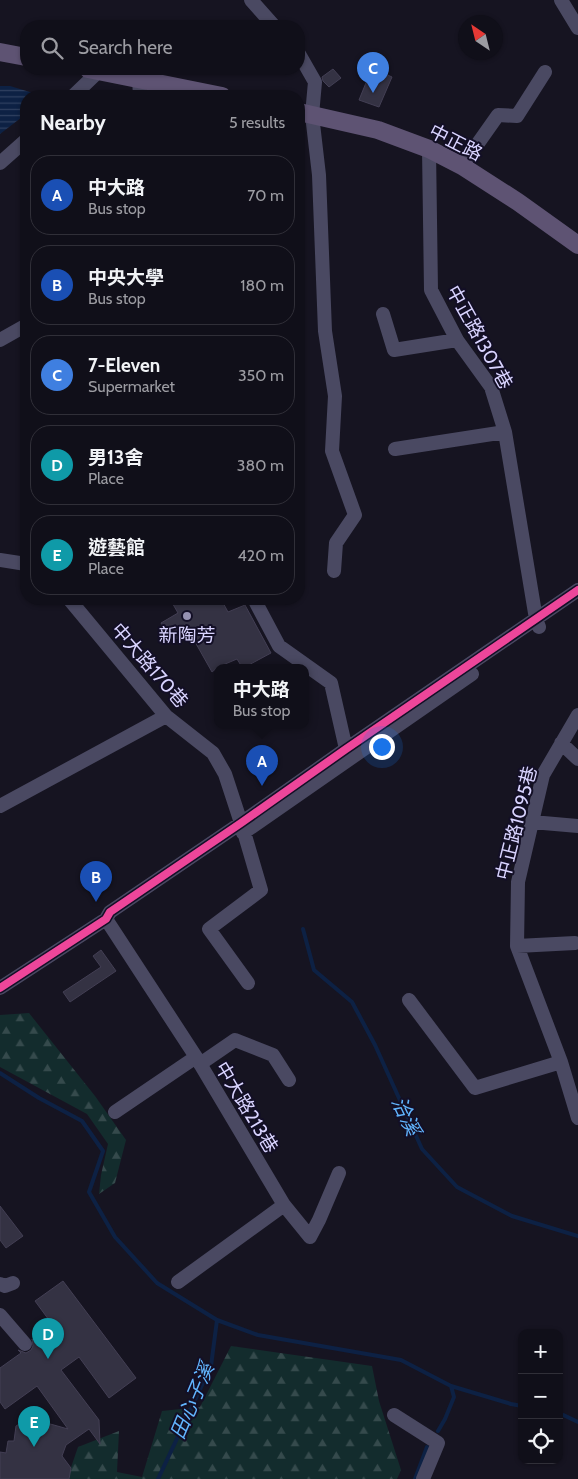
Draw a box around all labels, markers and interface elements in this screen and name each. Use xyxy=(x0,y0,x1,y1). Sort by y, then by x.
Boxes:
north arrow xyxy=(458,15,503,60)
search box xyxy=(20,20,305,75)
icon: search xyxy=(38,34,66,62)
text: Search here xyxy=(78,36,172,59)
pin: C xyxy=(357,52,389,93)
text: Nearby xyxy=(40,110,106,135)
text: 5 results xyxy=(229,113,285,132)
street label: 中正路 xyxy=(425,119,486,166)
text: 中大路 xyxy=(88,176,145,199)
text: A xyxy=(52,186,62,205)
text: 70 m xyxy=(247,186,284,205)
text: Bus stop xyxy=(88,199,146,218)
text: 中央大學 xyxy=(88,266,164,289)
text: B xyxy=(52,276,62,295)
text: 180 m xyxy=(240,276,284,295)
street label: 中正路1307巷 xyxy=(442,281,518,393)
text: Bus stop xyxy=(88,289,146,308)
text: 7-Eleven xyxy=(88,354,160,377)
text: C xyxy=(52,366,62,385)
text: 350 m xyxy=(238,366,284,385)
text: Supermarket xyxy=(88,377,175,396)
text: 男13舍 xyxy=(88,446,143,469)
text: D xyxy=(51,456,63,475)
text: 380 m xyxy=(237,456,284,475)
text: Place xyxy=(88,469,124,488)
text: 遊藝館 xyxy=(88,536,145,559)
text: E xyxy=(52,546,62,565)
text: 420 m xyxy=(238,546,284,565)
text: Place xyxy=(88,559,124,578)
marker: 新陶芳 xyxy=(181,610,193,622)
street label: 中大路170巷 xyxy=(107,618,193,712)
place label: 新陶芳 xyxy=(158,624,216,647)
popup xyxy=(214,664,309,729)
text: 中大路 xyxy=(233,678,290,701)
text: Bus stop xyxy=(233,701,290,720)
your location xyxy=(369,734,395,760)
pin: A xyxy=(246,745,278,786)
street label: 中正路1095巷 xyxy=(491,764,542,882)
pin: B xyxy=(80,861,112,902)
street label: 中大路213巷 xyxy=(210,1057,283,1157)
water label: 洽溪 xyxy=(387,1093,427,1142)
pin: D xyxy=(32,1318,64,1359)
map controls xyxy=(518,1329,563,1464)
button: + xyxy=(518,1329,563,1374)
water label: 田心子溪 xyxy=(165,1357,220,1443)
button: − xyxy=(518,1374,563,1419)
pin: E xyxy=(18,1406,50,1447)
button: locate xyxy=(518,1419,563,1464)

